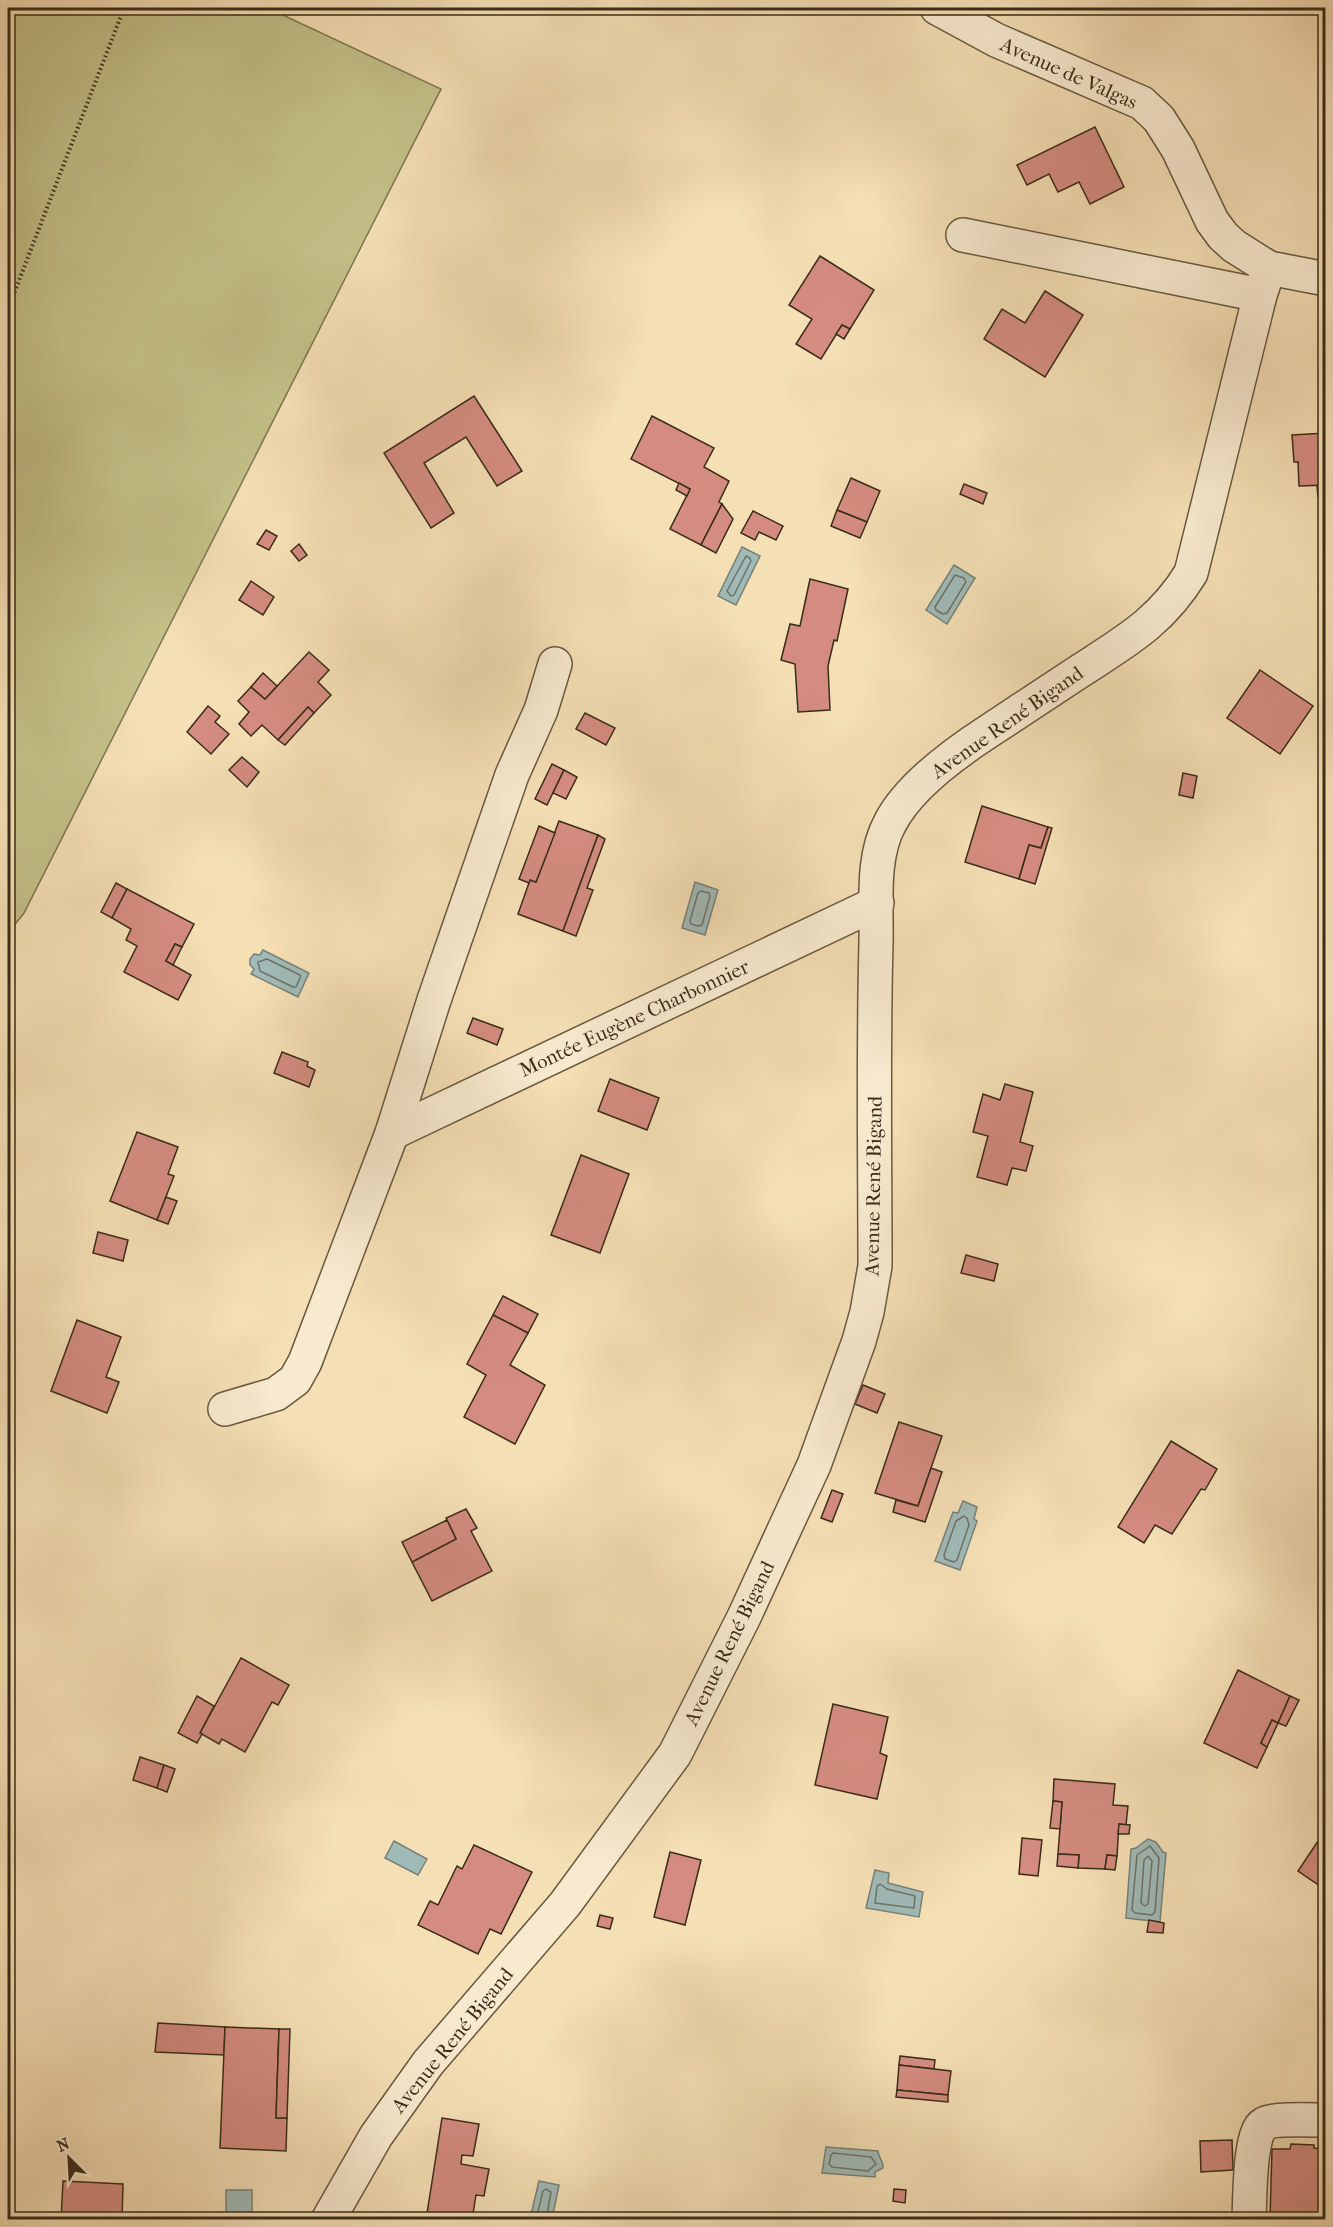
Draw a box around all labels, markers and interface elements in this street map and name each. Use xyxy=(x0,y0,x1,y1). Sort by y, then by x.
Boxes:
street label: Avenue de Valgas xyxy=(996,33,1141,114)
street label: Avenue René Bigand xyxy=(926,661,1088,784)
street label: Montée Eugène Charbonnier xyxy=(516,955,753,1082)
street label: Avenue René Bigand xyxy=(860,1095,887,1277)
street label: Avenue René Bigand xyxy=(679,1556,780,1730)
street label: Avenue René Bigand xyxy=(386,1962,519,2118)
north arrow xyxy=(39,2128,99,2188)
text: N xyxy=(54,2133,73,2156)

